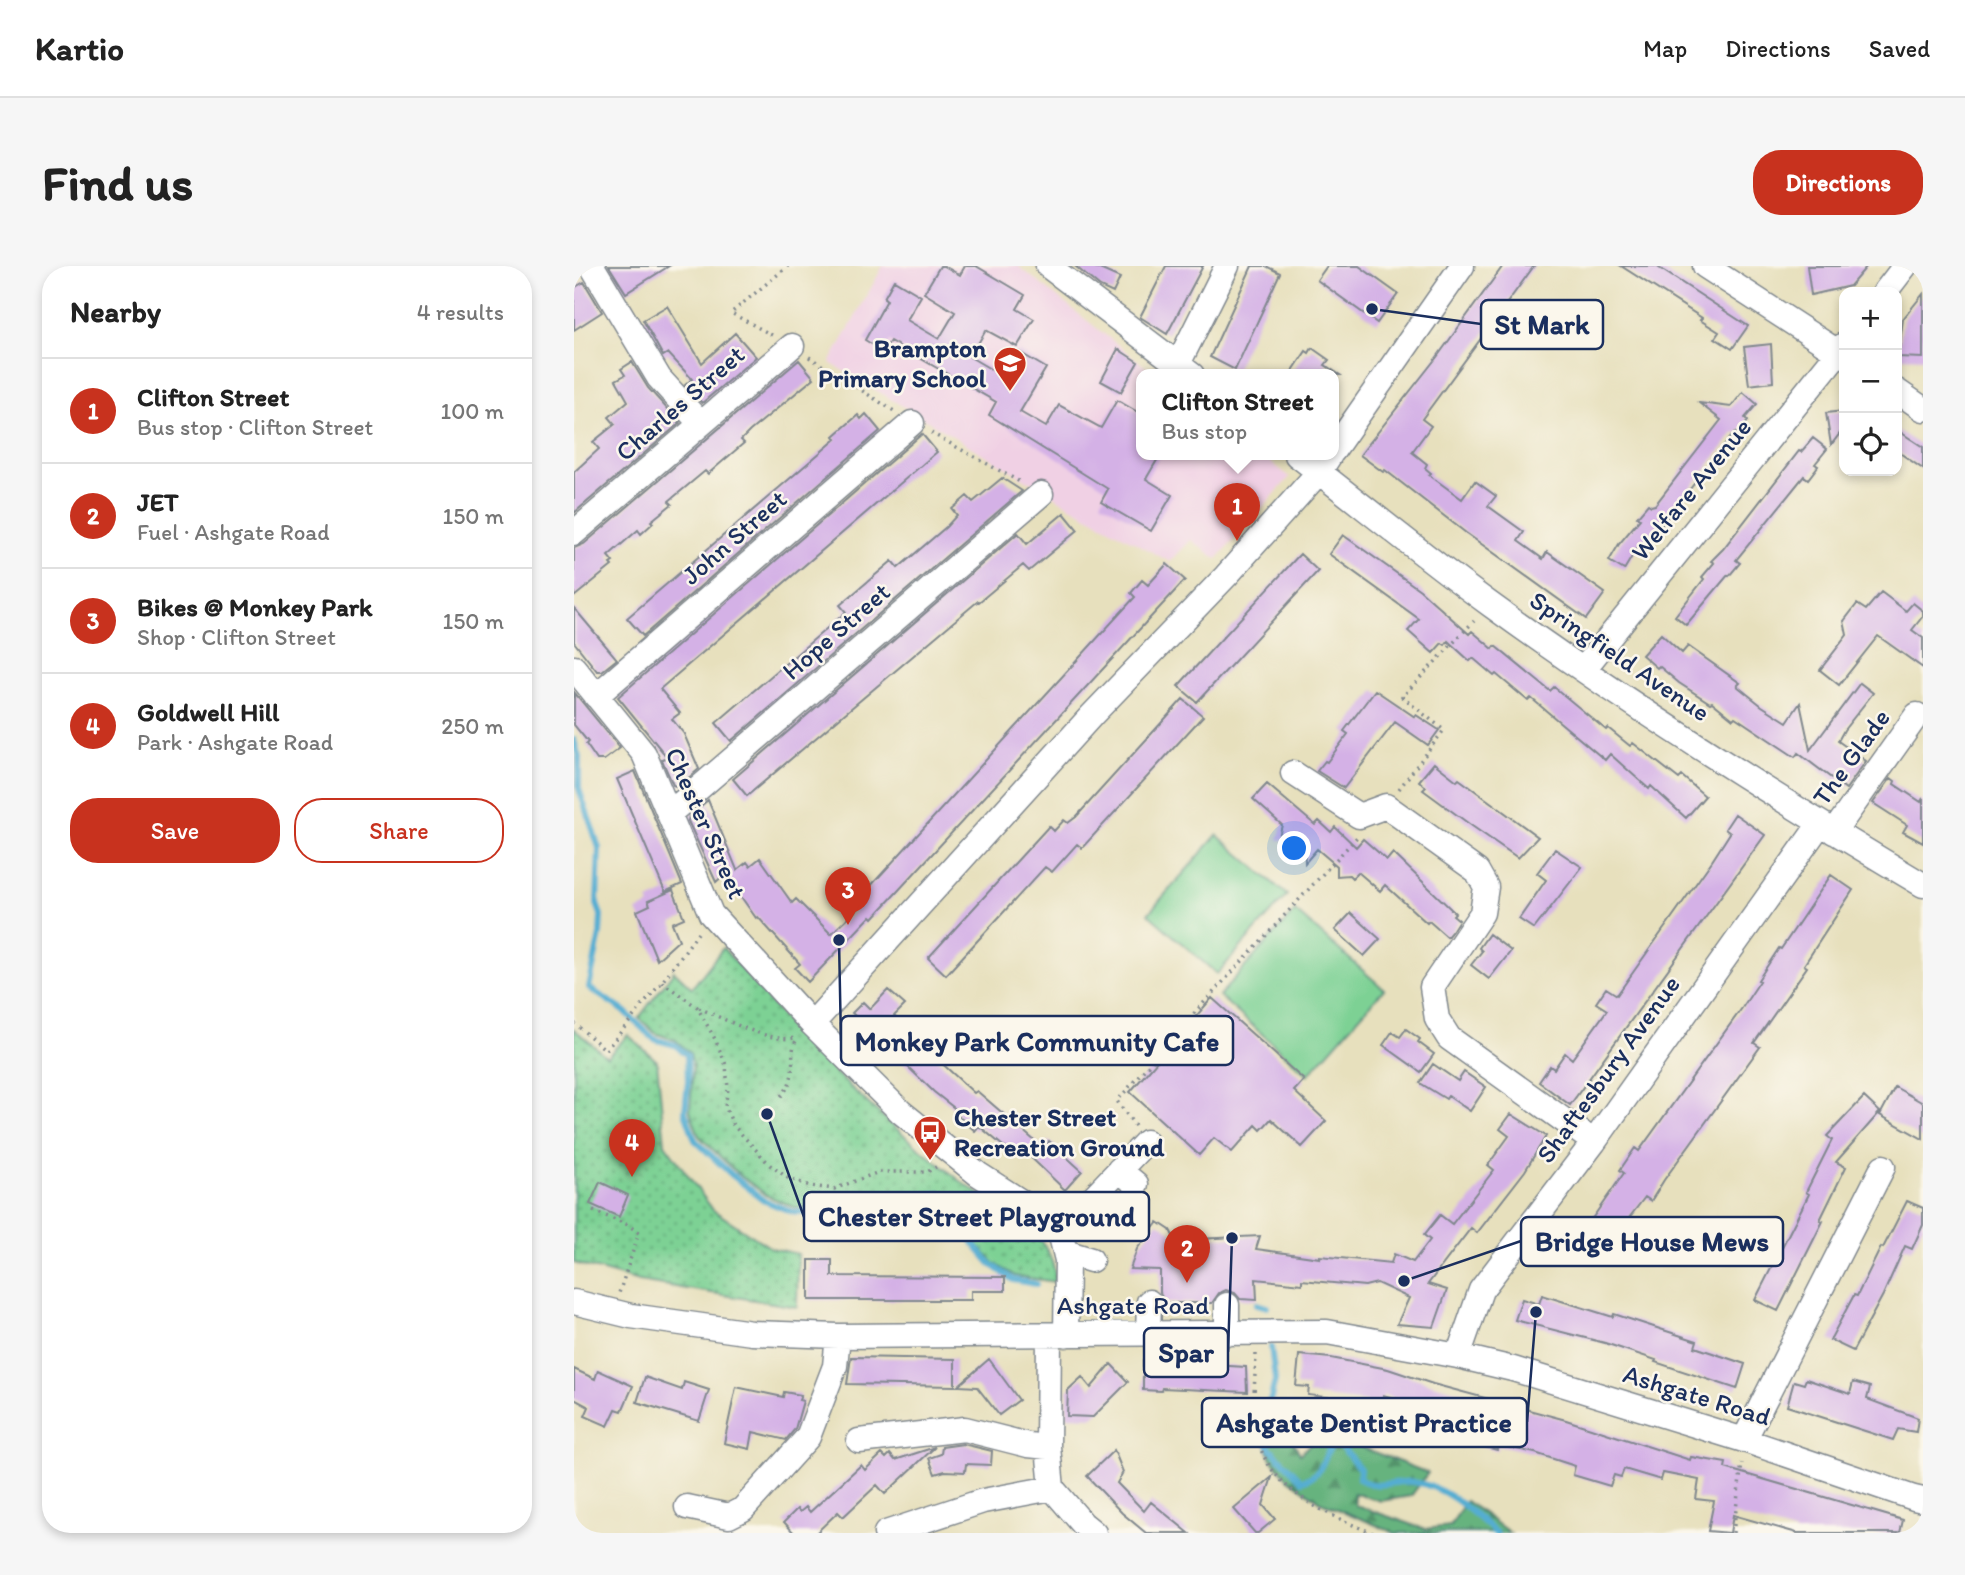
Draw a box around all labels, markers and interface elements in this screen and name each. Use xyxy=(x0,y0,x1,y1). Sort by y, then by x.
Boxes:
text: Kartio xyxy=(35,29,124,68)
text: Map xyxy=(1643,34,1687,63)
text: Directions xyxy=(1725,34,1831,63)
text: Saved xyxy=(1869,34,1930,63)
button: Directions xyxy=(1753,150,1923,215)
text: Find us xyxy=(42,153,193,212)
map controls xyxy=(1839,287,1902,476)
button: + xyxy=(1839,287,1902,350)
text: Nearby xyxy=(70,293,161,330)
text: 4 results xyxy=(417,298,504,326)
callout: St Mark xyxy=(1481,300,1603,349)
text: St Mark xyxy=(1495,307,1590,341)
place label: Brampton Primary School xyxy=(818,332,987,394)
street label: Charles Street xyxy=(609,338,751,468)
school or university icon: Brampton Primary School xyxy=(991,344,1029,393)
button: − xyxy=(1839,350,1902,413)
popup xyxy=(1136,369,1339,460)
text: Clifton Street xyxy=(137,381,289,413)
text: Clifton Street xyxy=(1161,385,1314,417)
text: 1 xyxy=(88,397,98,425)
text: 100 m xyxy=(440,397,504,425)
street label: Welfare Avenue xyxy=(1624,411,1758,567)
text: Bus stop · Clifton Street xyxy=(137,413,373,441)
button: locate xyxy=(1839,413,1902,476)
text: Bus stop xyxy=(1161,417,1247,445)
street label: John Street xyxy=(675,483,793,591)
pin: 1 xyxy=(1214,483,1260,541)
text: JET xyxy=(137,486,179,518)
text: 2 xyxy=(87,502,99,530)
text: 150 m xyxy=(443,502,504,530)
text: Fuel · Ashgate Road xyxy=(137,518,330,546)
street label: Hope Street xyxy=(775,575,897,687)
street label: Springfield Avenue xyxy=(1524,584,1716,728)
text: Bikes @ Monkey Park xyxy=(137,591,372,623)
text: 3 xyxy=(87,607,99,635)
text: 150 m xyxy=(443,607,504,635)
text: Shop · Clifton Street xyxy=(137,623,336,651)
text: Goldwell Hill xyxy=(137,696,279,728)
street label: The Glade xyxy=(1805,702,1897,812)
text: 4 xyxy=(86,712,100,740)
text: 250 m xyxy=(441,712,504,740)
text: Park · Ashgate Road xyxy=(137,728,333,756)
street label: Chester Street xyxy=(658,742,754,904)
button: Save xyxy=(70,798,280,863)
button: Share xyxy=(294,798,504,863)
your location xyxy=(1277,831,1311,865)
pin: 3 xyxy=(825,867,871,925)
street label: Shaftesbury Avenue xyxy=(1529,969,1687,1169)
callout: Monkey Park Community Cafe xyxy=(841,1016,1233,1065)
text: Monkey Park Community Cafe xyxy=(855,1024,1219,1058)
place label: Chester Street Recreation Ground xyxy=(954,1101,1165,1163)
bus stop icon: Chester Street Recreation Ground xyxy=(911,1113,949,1162)
pin: 4 xyxy=(609,1119,655,1177)
callout: Chester Street Playground xyxy=(804,1192,1149,1241)
text: Chester Street Playground xyxy=(818,1199,1137,1233)
callout: Bridge House Mews xyxy=(1521,1217,1783,1266)
text: Bridge House Mews xyxy=(1535,1224,1769,1258)
pin: 2 xyxy=(1164,1225,1210,1283)
street label: Ashgate Road xyxy=(1057,1289,1209,1321)
callout: Spar xyxy=(1144,1328,1228,1377)
text: Spar xyxy=(1158,1335,1214,1369)
street label: Ashgate Road xyxy=(1619,1357,1775,1433)
callout: Ashgate Dentist Practice xyxy=(1202,1398,1527,1447)
text: Ashgate Dentist Practice xyxy=(1215,1405,1512,1439)

